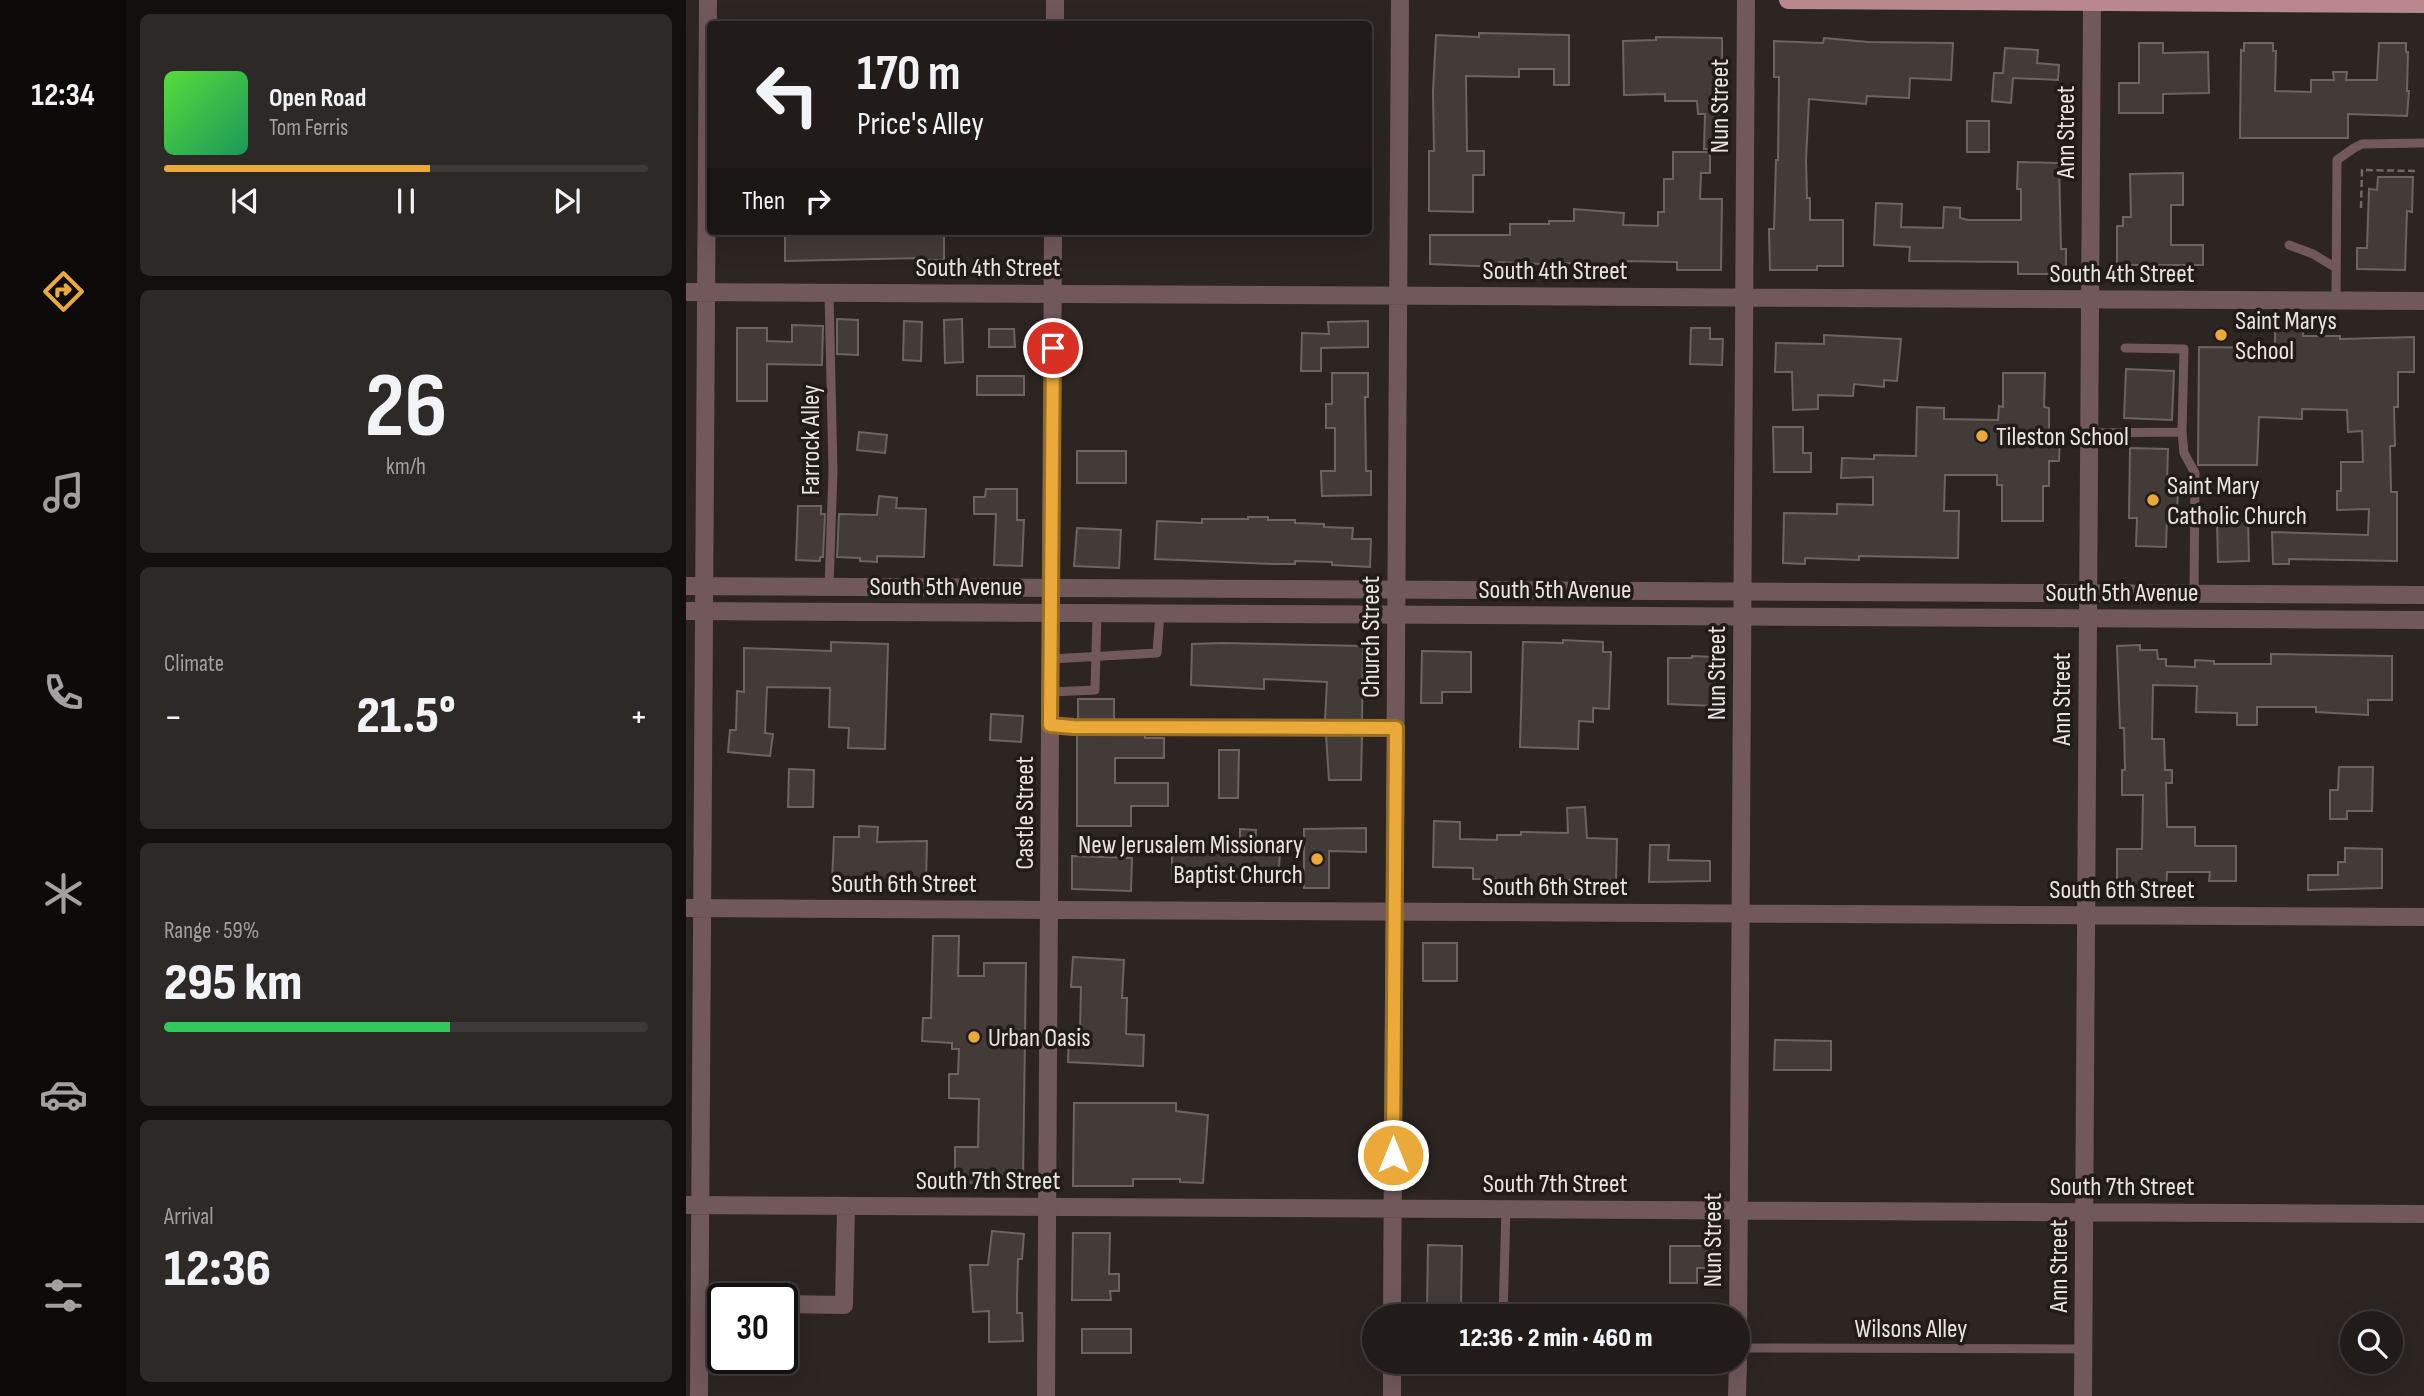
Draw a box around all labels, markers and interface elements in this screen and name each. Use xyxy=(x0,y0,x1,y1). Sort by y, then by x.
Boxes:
text: 170 m xyxy=(857,45,961,104)
icon: left xyxy=(742,49,833,140)
street label: Nun Street xyxy=(1705,59,1736,153)
text: 12:34 xyxy=(31,76,95,115)
text: Open Road xyxy=(269,83,366,114)
street label: Ann Street xyxy=(2051,85,2082,179)
text: Price's Alley xyxy=(857,105,984,144)
text: Tom Ferris xyxy=(269,114,348,142)
icon: previous xyxy=(226,182,264,220)
icon: pause xyxy=(387,182,425,220)
icon: next xyxy=(548,182,586,220)
icon: right xyxy=(799,182,837,220)
text: Then xyxy=(742,186,785,217)
street label: South 4th Street xyxy=(916,253,1061,284)
street label: South 4th Street xyxy=(1483,256,1628,287)
street label: South 4th Street xyxy=(2050,259,2195,290)
icon: directions xyxy=(39,267,88,316)
place label: Saint Marys School xyxy=(2235,306,2337,367)
pin xyxy=(1023,318,1083,378)
marker: Saint Marys School xyxy=(2213,327,2229,343)
icon: arrive xyxy=(1034,329,1072,367)
text: 26 xyxy=(365,353,447,462)
street label: Farrock Alley xyxy=(796,385,827,495)
place label: Tileston School xyxy=(1996,422,2129,453)
marker: Tileston School xyxy=(1974,428,1990,444)
text: km/h xyxy=(386,453,426,481)
icon: music xyxy=(39,468,88,517)
place label: Saint Mary Catholic Church xyxy=(2167,471,2307,532)
marker: Saint Mary Catholic Church xyxy=(2145,492,2161,508)
street label: South 5th Avenue xyxy=(869,572,1023,603)
street label: South 5th Avenue xyxy=(1478,575,1632,606)
street label: Church Street xyxy=(1356,576,1387,698)
street label: South 5th Avenue xyxy=(2045,578,2199,609)
street label: Nun Street xyxy=(1702,626,1733,720)
text: Climate xyxy=(164,650,224,678)
street label: Ann Street xyxy=(2047,652,2078,746)
icon: phone xyxy=(39,668,88,717)
text: 21.5° xyxy=(356,685,456,748)
text: − xyxy=(164,695,183,740)
text: + xyxy=(629,695,648,740)
street label: Castle Street xyxy=(1010,756,1041,870)
place label: New Jerusalem Missionary Baptist Church xyxy=(1078,830,1303,891)
marker: New Jerusalem Missionary Baptist Church xyxy=(1309,851,1325,867)
icon: climate xyxy=(39,869,88,918)
street label: South 6th Street xyxy=(831,869,977,900)
street label: South 6th Street xyxy=(1482,872,1628,903)
street label: South 6th Street xyxy=(2049,875,2195,906)
text: Range · 59% xyxy=(164,917,259,945)
text: 295 km xyxy=(164,952,302,1015)
place label: Urban Oasis xyxy=(988,1023,1090,1054)
marker: Urban Oasis xyxy=(966,1029,982,1045)
icon: car xyxy=(39,1070,88,1119)
position arrow xyxy=(1356,1118,1430,1192)
street label: South 7th Street xyxy=(916,1166,1060,1197)
street label: South 7th Street xyxy=(1483,1169,1627,1200)
street label: South 7th Street xyxy=(2050,1172,2194,1203)
street label: Nun Street xyxy=(1698,1193,1729,1287)
text: Arrival xyxy=(164,1203,213,1231)
street label: Ann Street xyxy=(2044,1219,2075,1313)
text: 12:36 xyxy=(164,1238,271,1301)
icon: filters xyxy=(39,1271,88,1320)
speed limit sign: 30 xyxy=(707,1283,798,1374)
map controls xyxy=(2340,1311,2403,1374)
button: search xyxy=(2340,1311,2403,1374)
street label: Wilsons Alley xyxy=(1855,1314,1967,1345)
text: 12:36 · 2 min · 460 m xyxy=(1460,1323,1652,1354)

